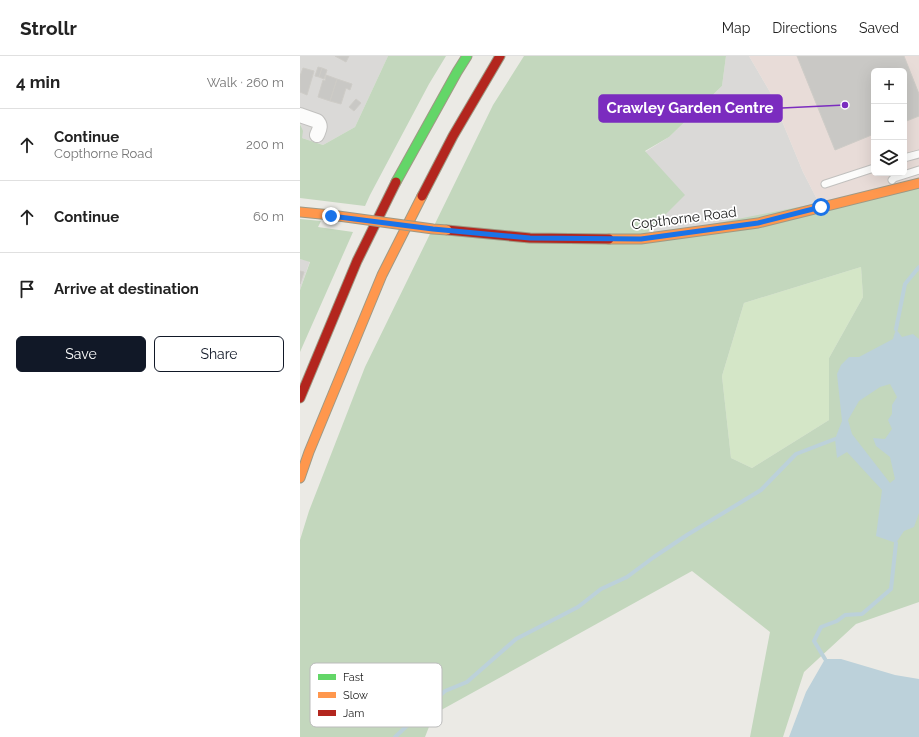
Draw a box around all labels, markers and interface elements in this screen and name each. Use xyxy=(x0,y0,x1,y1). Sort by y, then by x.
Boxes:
text: Strollr xyxy=(20,17,77,39)
text: Map xyxy=(722,20,750,36)
text: Directions xyxy=(772,20,837,36)
text: Saved xyxy=(859,20,899,36)
map controls xyxy=(871,68,907,176)
button: + xyxy=(871,68,907,104)
text: 4 min xyxy=(16,72,60,92)
text: Walk · 260 m xyxy=(207,75,284,90)
callout: Crawley Garden Centre xyxy=(599,95,782,122)
text: Crawley Garden Centre xyxy=(606,99,774,117)
button: − xyxy=(871,104,907,140)
text: Continue xyxy=(54,128,119,146)
icon: ahead xyxy=(16,134,38,156)
text: 200 m xyxy=(246,137,284,152)
button: layers xyxy=(871,140,907,176)
text: Copthorne Road xyxy=(54,146,153,161)
route start xyxy=(812,198,830,216)
street label: Copthorne Road xyxy=(630,204,738,232)
icon: ahead xyxy=(16,206,38,228)
route end xyxy=(322,207,340,225)
text: Continue xyxy=(54,208,119,226)
text: 60 m xyxy=(253,209,284,224)
icon: arrive xyxy=(16,278,38,300)
text: Arrive at destination xyxy=(54,280,199,298)
button: Save xyxy=(16,336,146,372)
button: Share xyxy=(154,336,284,372)
legend xyxy=(310,663,442,727)
text: Fast xyxy=(343,671,364,684)
text: Slow xyxy=(343,689,368,702)
text: Jam xyxy=(343,707,364,720)

